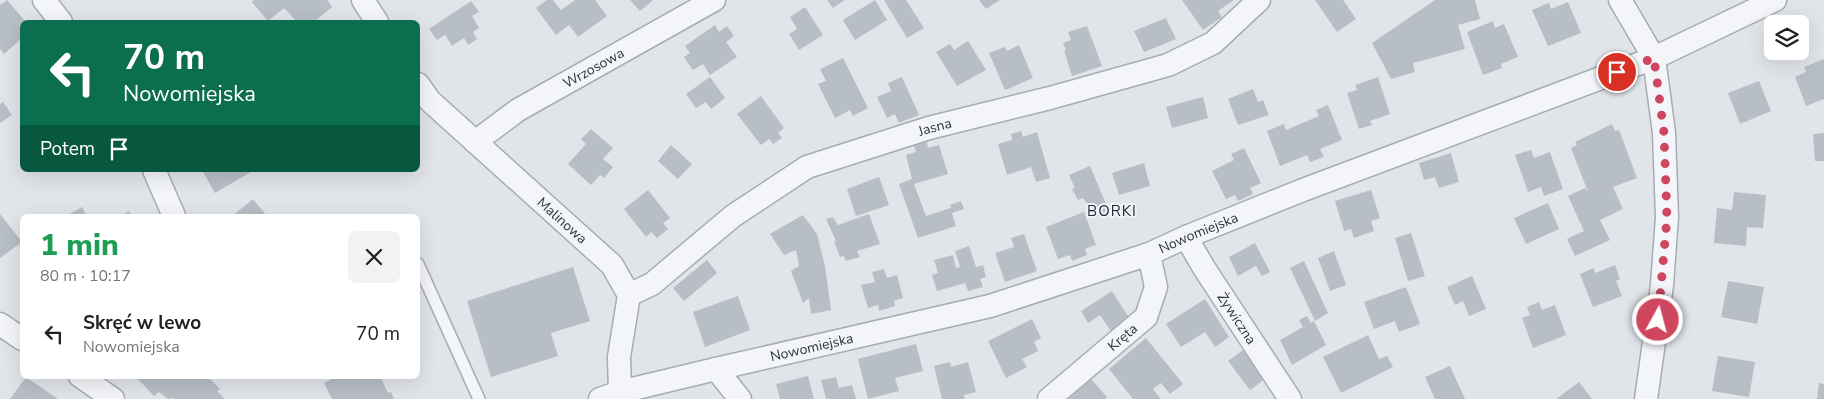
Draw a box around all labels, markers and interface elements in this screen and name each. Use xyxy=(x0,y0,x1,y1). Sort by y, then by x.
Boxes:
map controls xyxy=(1764,15,1809,60)
button: layers xyxy=(1764,15,1809,60)
text: 70 m xyxy=(123,34,205,81)
icon: left xyxy=(40,40,105,105)
street label: Wrzosowa xyxy=(559,43,627,92)
pin xyxy=(1596,51,1638,93)
icon: arrive xyxy=(1603,58,1631,86)
text: Nowomiejska xyxy=(123,79,256,109)
street label: Jasna xyxy=(915,113,954,141)
icon: arrive xyxy=(105,135,133,163)
text: Potem xyxy=(40,136,95,162)
street label: Malinowa xyxy=(533,193,592,248)
district label: BORKI xyxy=(1087,201,1137,221)
street label: Nowomiejska xyxy=(1155,208,1241,258)
text: 1 min xyxy=(40,225,119,266)
button: close xyxy=(348,231,400,283)
text: 80 m · 10:17 xyxy=(40,265,131,287)
street label: Żywiczna xyxy=(1213,289,1261,348)
position arrow xyxy=(1631,293,1683,345)
text: Skręć w lewo xyxy=(83,310,201,336)
street label: Kręta xyxy=(1103,319,1141,355)
icon: left xyxy=(40,320,68,348)
text: 70 m xyxy=(356,321,400,347)
street label: Nowomiejska xyxy=(768,328,855,366)
text: Nowomiejska xyxy=(83,336,180,358)

